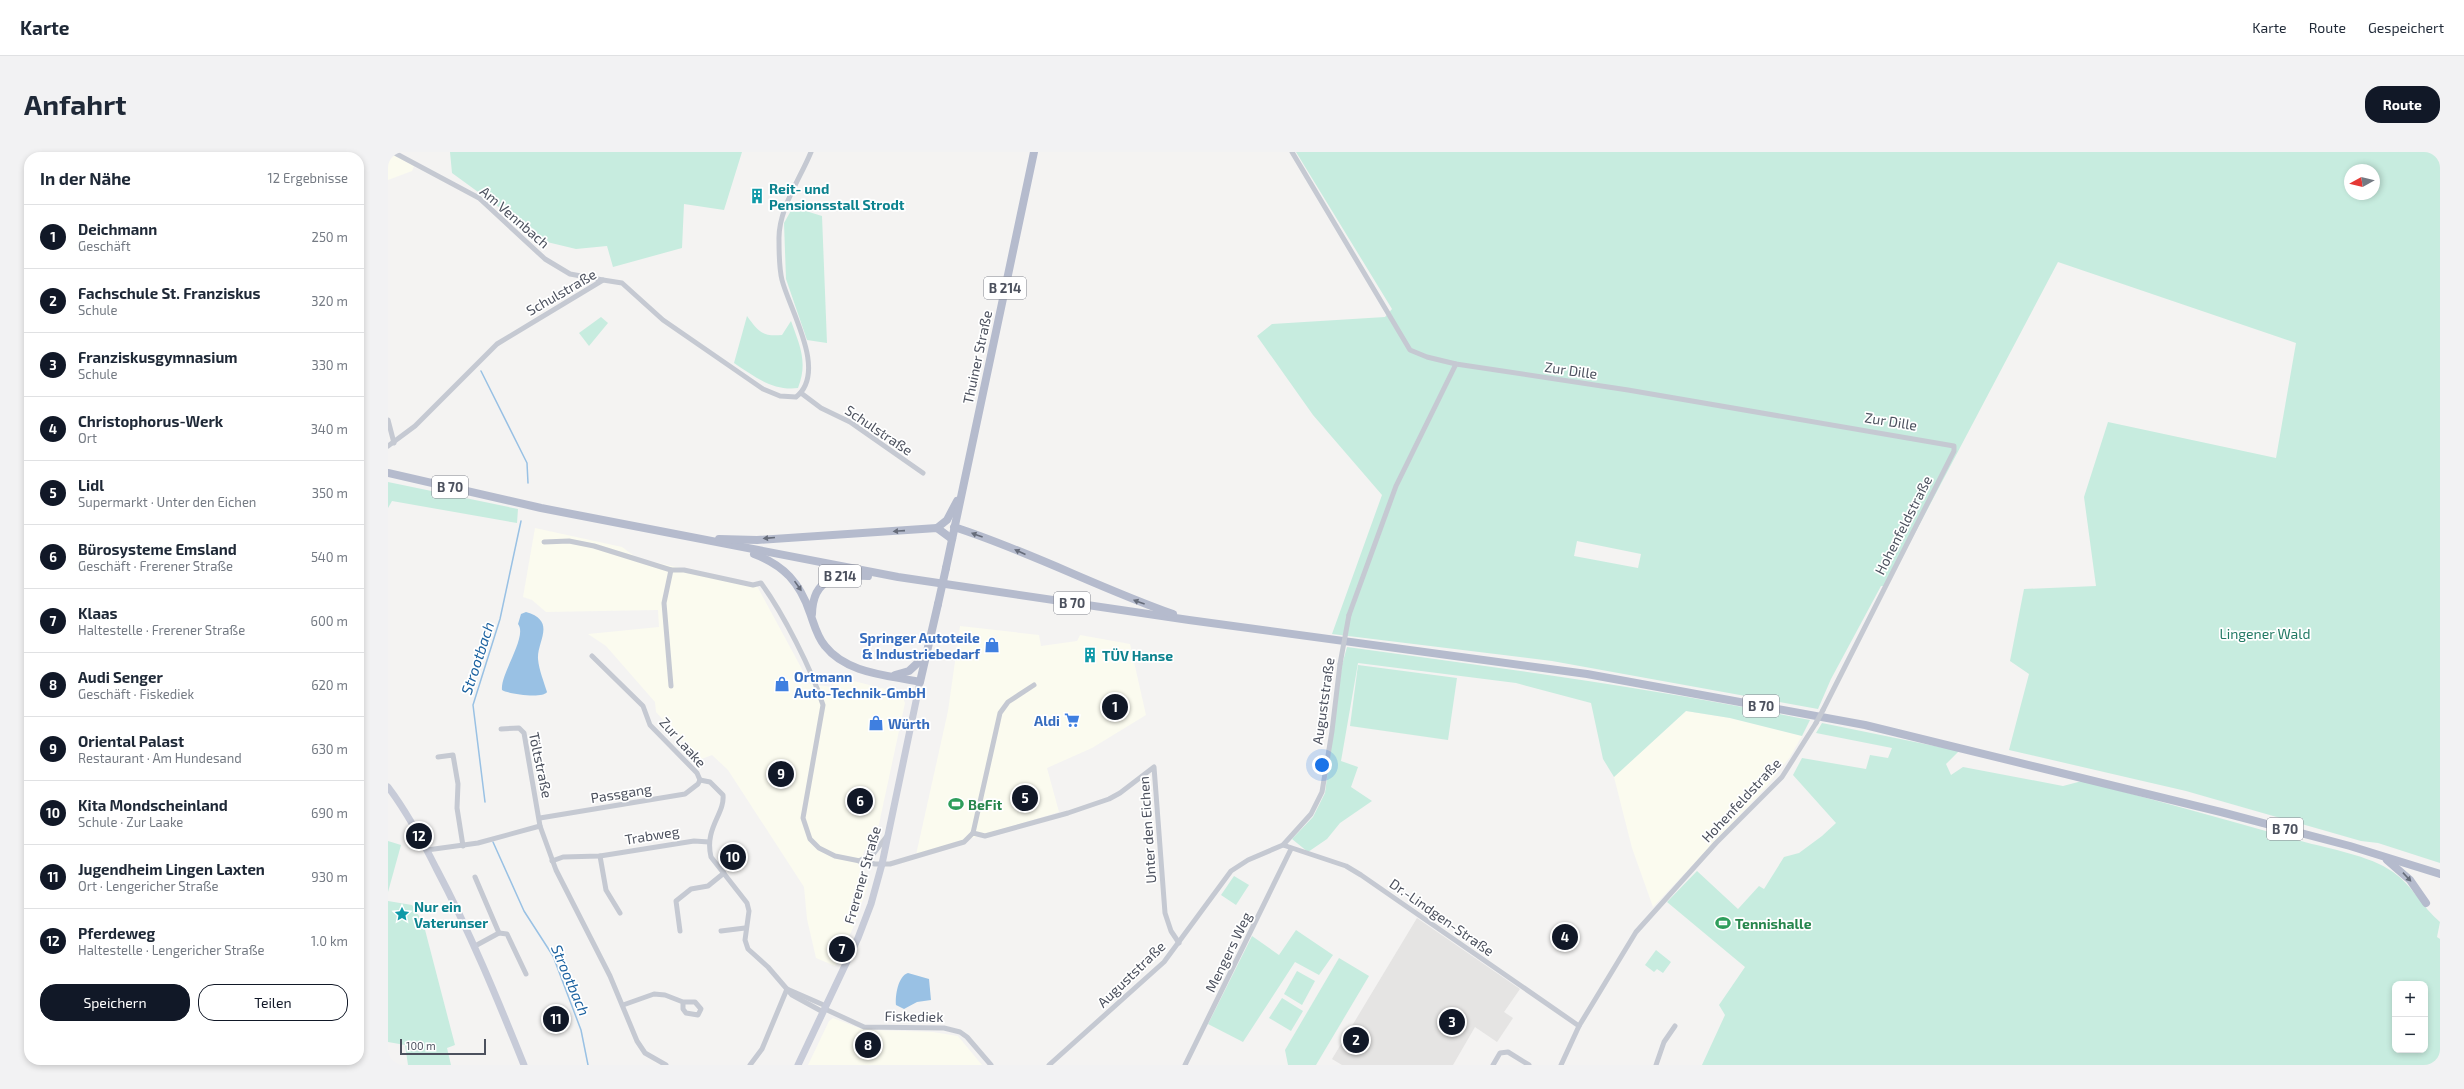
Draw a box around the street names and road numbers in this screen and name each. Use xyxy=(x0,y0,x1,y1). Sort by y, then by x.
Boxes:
street label: Am Vennbach xyxy=(477,182,553,252)
street label: Schulstraße xyxy=(523,265,599,319)
road number: B 214 xyxy=(984,277,1026,299)
street label: Thuiner Straße xyxy=(959,309,995,405)
street label: Zur Dille xyxy=(1544,358,1598,382)
street label: Schulstraße xyxy=(842,401,916,459)
street label: Zur Dille xyxy=(1864,408,1918,434)
street label: Hohenfeldstraße xyxy=(1871,473,1935,577)
road number: B 70 xyxy=(432,476,468,498)
road number: B 214 xyxy=(819,565,861,587)
road number: B 70 xyxy=(1054,592,1090,614)
street label: Auguststraße xyxy=(1308,656,1338,746)
road number: B 70 xyxy=(1743,695,1779,717)
street label: Zur Laake xyxy=(656,714,710,770)
street label: Töltstraße xyxy=(526,731,556,799)
street label: Hohenfeldstraße xyxy=(1698,754,1784,846)
street label: Unter den Eichen xyxy=(1135,776,1159,884)
street label: Passgang xyxy=(589,780,653,806)
road number: B 70 xyxy=(2267,818,2303,840)
street label: Trabweg xyxy=(624,822,681,848)
street label: Frerener Straße xyxy=(840,824,884,926)
street label: Dr.-Lindgen-Straße xyxy=(1387,875,1497,959)
street label: Mengers Weg xyxy=(1201,909,1255,995)
street label: Auguststraße xyxy=(1094,937,1168,1011)
street label: Fiskediek xyxy=(885,1007,943,1025)

